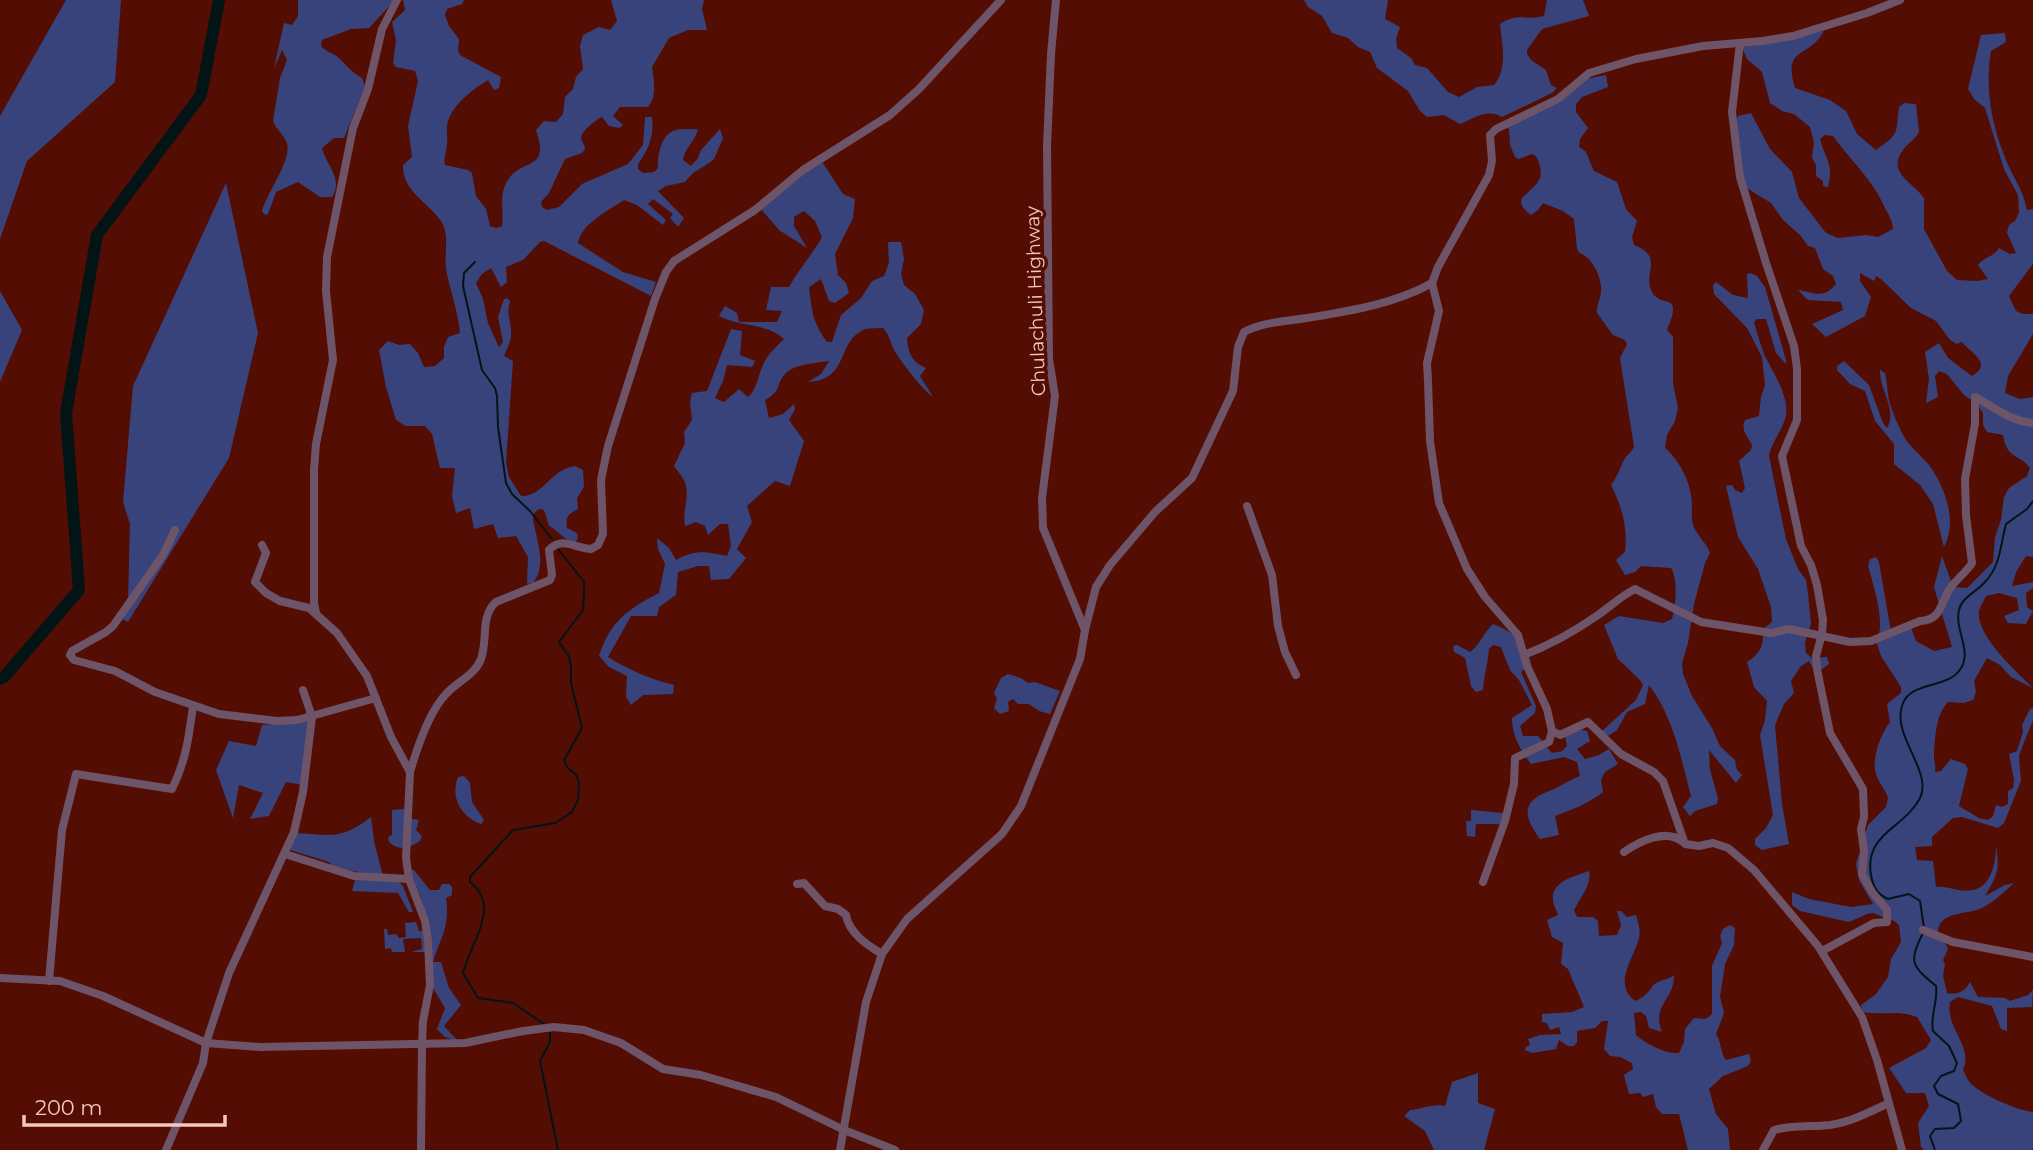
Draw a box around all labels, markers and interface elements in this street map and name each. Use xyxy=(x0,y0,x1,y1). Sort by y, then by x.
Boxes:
street label: Chulachuli Highway xyxy=(1021,205,1050,397)
scale bar xyxy=(24,1084,226,1128)
text: 200 m xyxy=(35,1095,102,1120)

